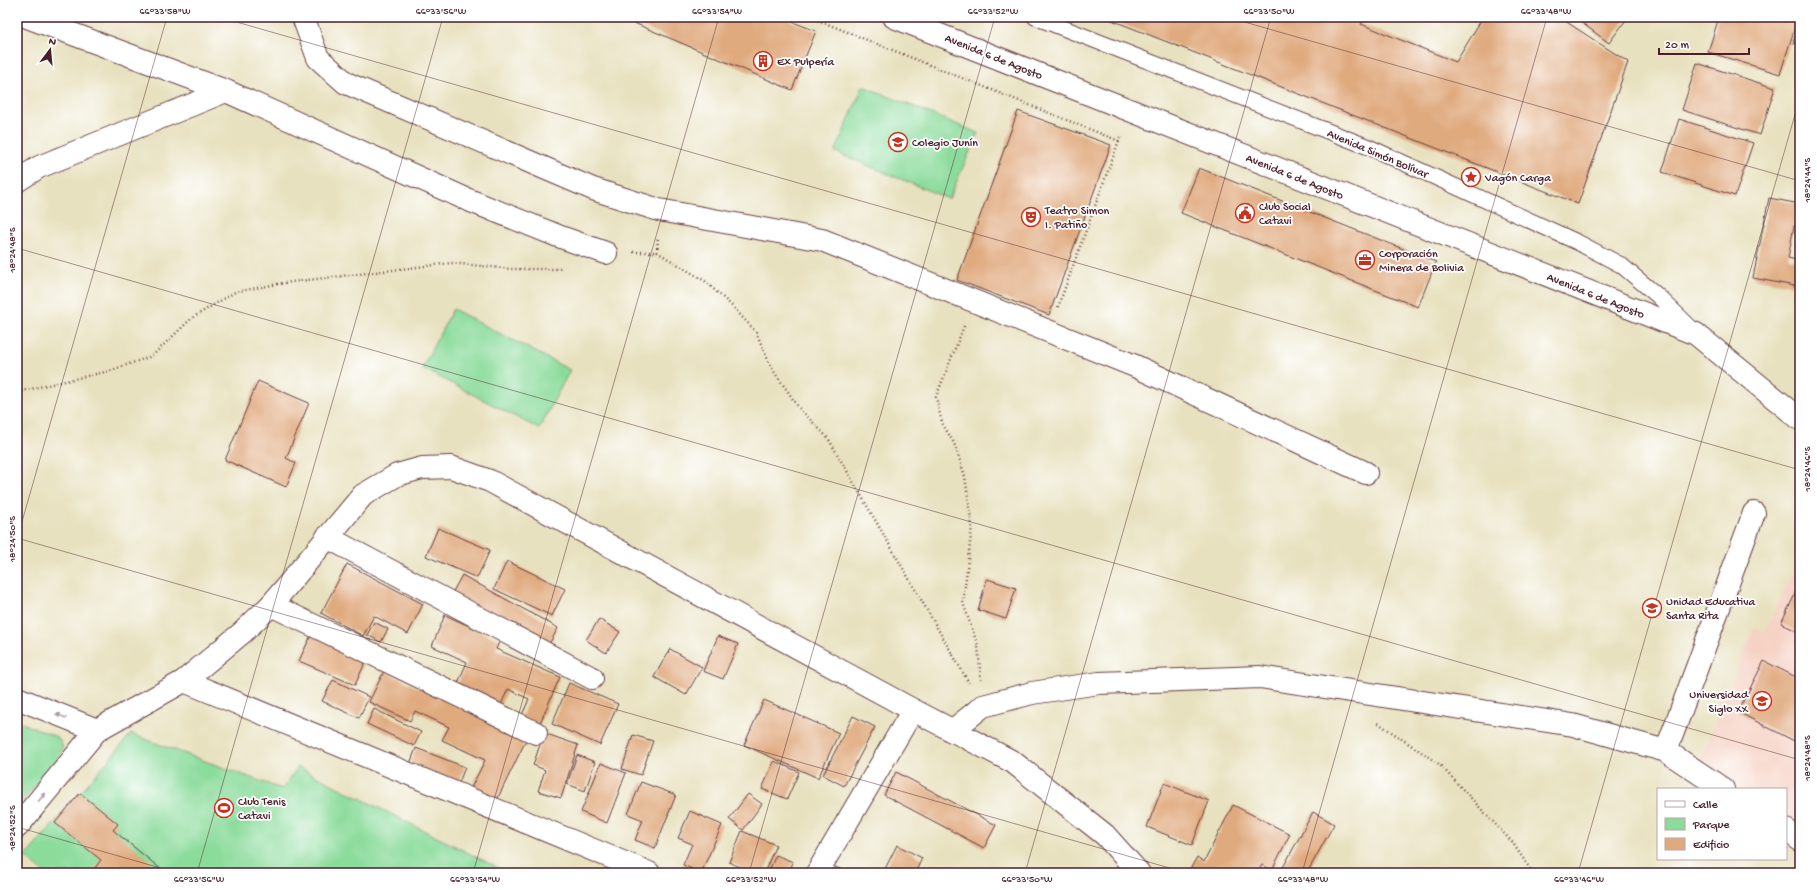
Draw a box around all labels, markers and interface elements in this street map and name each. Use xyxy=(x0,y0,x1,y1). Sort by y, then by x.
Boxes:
text: 66°33'58"W xyxy=(140,6,191,18)
text: 66°33'56"W xyxy=(416,6,467,18)
text: 66°33'54"W xyxy=(692,6,743,18)
text: 66°33'52"W xyxy=(968,6,1019,18)
text: 66°33'50"W xyxy=(1243,6,1295,18)
text: 66°33'48"W xyxy=(1521,6,1572,18)
north arrow xyxy=(30,30,70,70)
scale bar xyxy=(1659,30,1749,56)
street label: Avenida 6 de Agosto xyxy=(942,32,1044,84)
text: N xyxy=(47,36,57,49)
text: 20 m xyxy=(1665,39,1690,53)
building icon: Ex Pulpería xyxy=(752,50,774,72)
place label: Ex Pulpería xyxy=(777,56,834,70)
street label: Avenida Simón Bolívar xyxy=(1324,127,1432,183)
school or university icon: Colegio Junín xyxy=(887,131,909,153)
place label: Colegio Junín xyxy=(912,137,978,151)
street label: Avenida 6 de Agosto xyxy=(1243,152,1345,204)
text: 18°24'44"S xyxy=(1802,157,1814,203)
place icon: Vagón Carga xyxy=(1460,166,1482,188)
place label: Vagón Carga xyxy=(1484,172,1551,186)
place label: Club Social Catavi xyxy=(1259,201,1311,229)
public building icon: Club Social Catavi xyxy=(1234,202,1256,224)
place label: Teatro Simon I. Patiño xyxy=(1044,205,1110,233)
theatre icon: Teatro Simon I. Patiño xyxy=(1020,206,1042,228)
text: 18°24'48"S xyxy=(7,227,19,274)
place label: Corporación Minera de Bolivia xyxy=(1379,248,1464,276)
office icon: Corporación Minera de Bolivia xyxy=(1354,249,1376,271)
street label: Avenida 6 de Agosto xyxy=(1544,271,1646,323)
text: 18°24'46"S xyxy=(1802,446,1814,492)
text: 18°24'50"S xyxy=(7,516,19,563)
place label: Unidad Educativa Santa Rita xyxy=(1666,596,1755,624)
school or university icon: Unidad Educativa Santa Rita xyxy=(1641,597,1663,619)
place label: Universidad Siglo XX xyxy=(1689,689,1749,717)
school or university icon: Universidad Siglo XX xyxy=(1751,690,1773,712)
one-way arrow xyxy=(55,712,67,718)
text: 18°24'48"S xyxy=(1802,735,1814,782)
legend xyxy=(1657,788,1787,860)
one-way arrow xyxy=(38,791,46,802)
place label: Club Tenis Catavi xyxy=(238,796,286,824)
sports icon: Club Tenis Catavi xyxy=(213,797,235,819)
text: Calle xyxy=(1693,799,1718,813)
text: 18°24'52"S xyxy=(7,805,19,852)
text: Parque xyxy=(1692,819,1730,833)
text: Edificio xyxy=(1693,839,1729,853)
text: 66°33'56"W xyxy=(174,874,225,886)
text: 66°33'54"W xyxy=(450,874,501,886)
text: 66°33'52"W xyxy=(726,874,777,886)
text: 66°33'50"W xyxy=(1001,874,1053,886)
text: 66°33'48"W xyxy=(1278,874,1329,886)
text: 66°33'46"W xyxy=(1554,874,1605,886)

